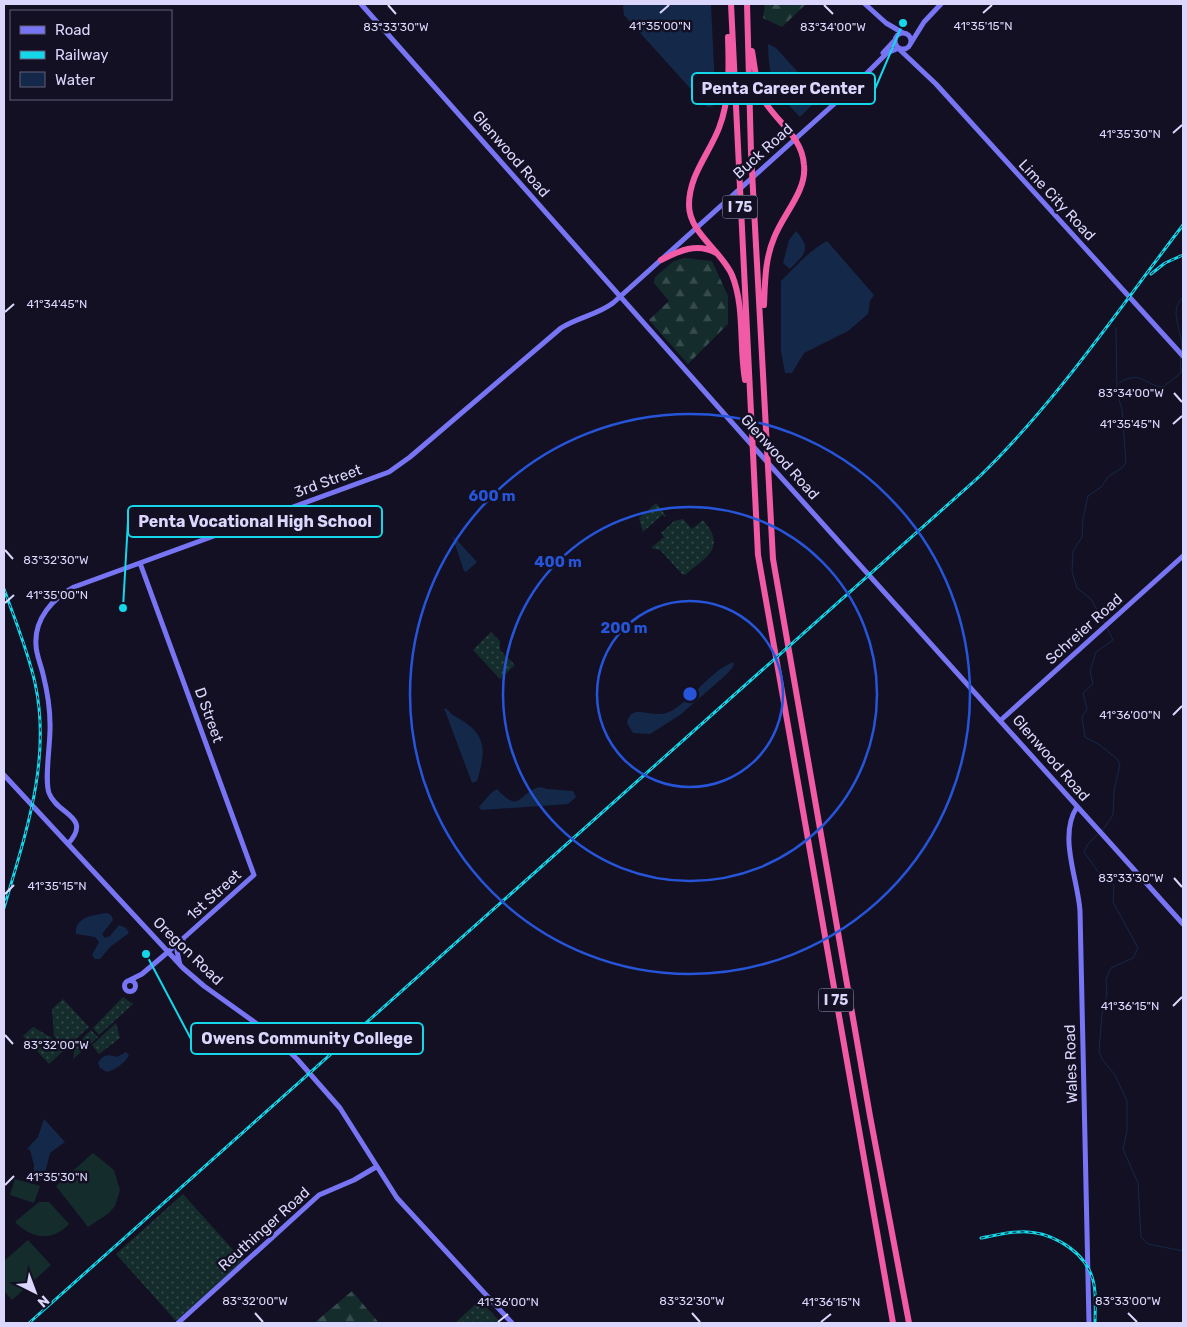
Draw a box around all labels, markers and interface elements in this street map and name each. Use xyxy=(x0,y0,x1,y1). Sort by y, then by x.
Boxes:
legend xyxy=(10,10,172,100)
text: 41°35'00"N xyxy=(629,19,691,33)
text: 41°35'15"N xyxy=(953,19,1013,33)
text: 83°33'30"W xyxy=(363,20,429,34)
text: 83°34'00"W xyxy=(800,20,866,34)
text: Road xyxy=(55,21,91,39)
text: Railway xyxy=(55,46,109,64)
text: Water xyxy=(55,71,95,89)
callout: Penta Career Center xyxy=(692,73,875,104)
text: Penta Career Center xyxy=(701,79,865,98)
street label: Glenwood Road xyxy=(469,107,553,201)
street label: Buck Road xyxy=(729,120,797,182)
text: 41°35'30"N xyxy=(1099,127,1161,141)
street label: Lime City Road xyxy=(1015,156,1099,244)
road number: I 75 xyxy=(722,196,758,218)
text: 41°34'45"N xyxy=(27,297,87,311)
text: 83°34'00"W xyxy=(1098,386,1164,400)
street label: Glenwood Road xyxy=(737,411,823,503)
text: 41°35'45"N xyxy=(1100,417,1160,431)
street label: 3rd Street xyxy=(292,460,364,502)
text: 600 m xyxy=(468,487,516,505)
callout: Penta Vocational High School xyxy=(128,506,382,537)
text: Penta Vocational High School xyxy=(138,512,372,531)
text: 83°32'30"W xyxy=(23,553,89,567)
text: 400 m xyxy=(534,553,582,571)
text: 41°35'00"N xyxy=(26,588,88,602)
street label: Schreier Road xyxy=(1042,590,1126,668)
text: 200 m xyxy=(600,619,648,637)
street label: D Street xyxy=(191,685,227,745)
centre of rings xyxy=(681,685,699,703)
text: 41°36'00"N xyxy=(1099,708,1161,722)
street label: Glenwood Road xyxy=(1009,711,1093,805)
street label: 1st Street xyxy=(183,866,245,924)
text: 83°33'30"W xyxy=(1098,871,1164,885)
text: 41°35'15"N xyxy=(27,879,87,893)
street label: Oregon Road xyxy=(149,913,227,989)
road number: I 75 xyxy=(818,988,854,1012)
text: 41°36'15"N xyxy=(1101,999,1159,1013)
callout: Owens Community College xyxy=(191,1023,423,1054)
street label: Wales Road xyxy=(1061,1024,1081,1104)
text: Owens Community College xyxy=(201,1029,413,1048)
text: 83°32'00"W xyxy=(23,1038,89,1052)
text: 41°35'30"N xyxy=(26,1170,88,1184)
street label: Reuthinger Road xyxy=(215,1183,313,1275)
north arrow xyxy=(10,1267,60,1317)
text: N xyxy=(34,1292,53,1311)
text: 83°32'00"W xyxy=(222,1294,288,1308)
text: 83°32'30"W xyxy=(659,1294,725,1308)
text: 83°33'00"W xyxy=(1095,1294,1161,1308)
text: 41°36'00"N xyxy=(477,1295,539,1309)
text: 41°36'15"N xyxy=(802,1295,860,1309)

